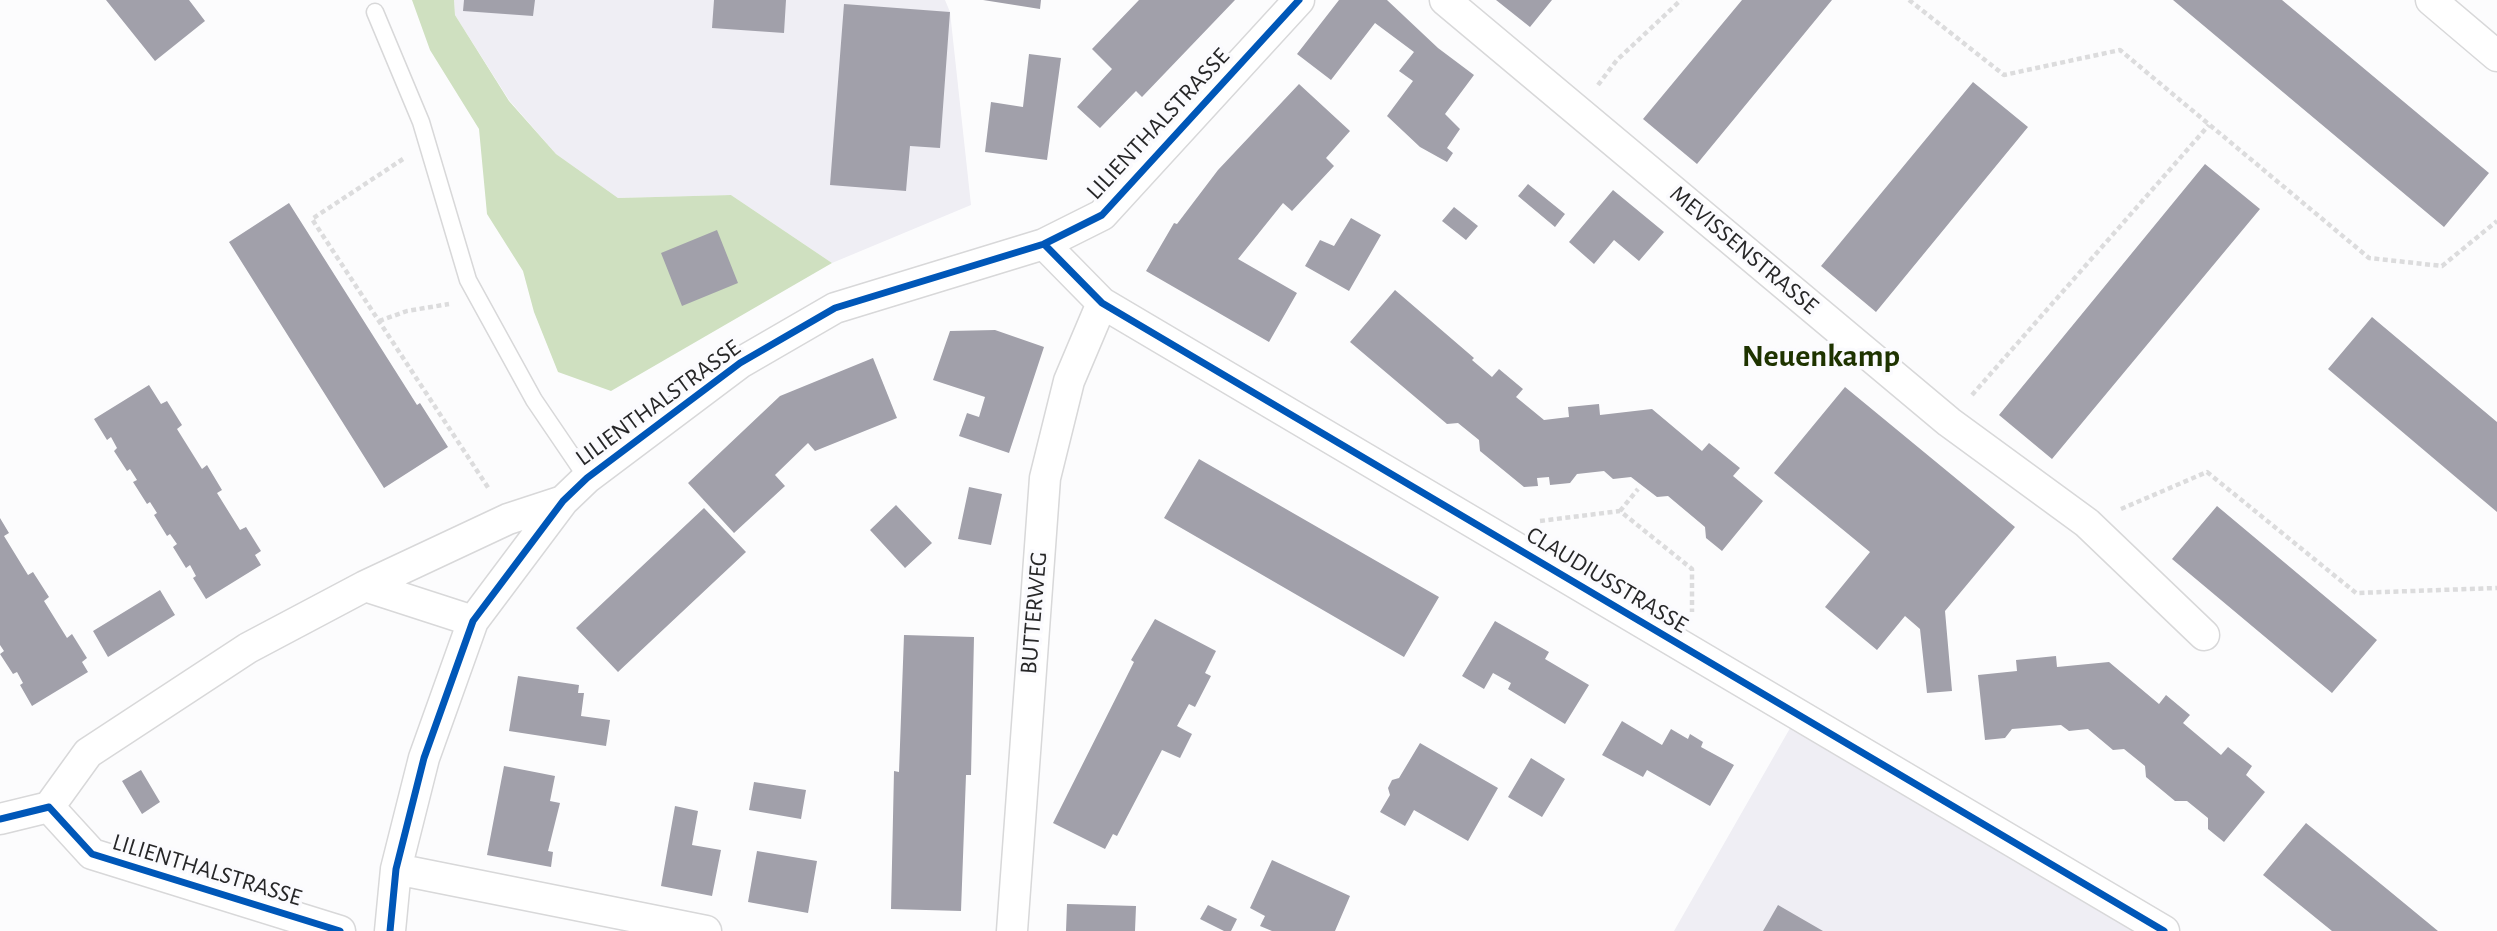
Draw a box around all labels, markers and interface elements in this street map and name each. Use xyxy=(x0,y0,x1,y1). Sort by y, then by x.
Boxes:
street label: LILIENTHALSTRASSE xyxy=(1080,42,1236,206)
street label: MEVISSENSTRASSE xyxy=(1664,179,1824,321)
street label: LILIENTHALSTRASSE xyxy=(570,334,746,472)
district label: Neuenkamp xyxy=(1742,337,1900,375)
street label: CLAUDIUSSTRASSE xyxy=(1521,520,1693,640)
street label: BUTTERWEG xyxy=(1014,551,1054,675)
street label: LILIENTHALSTRASSE xyxy=(109,827,305,913)

